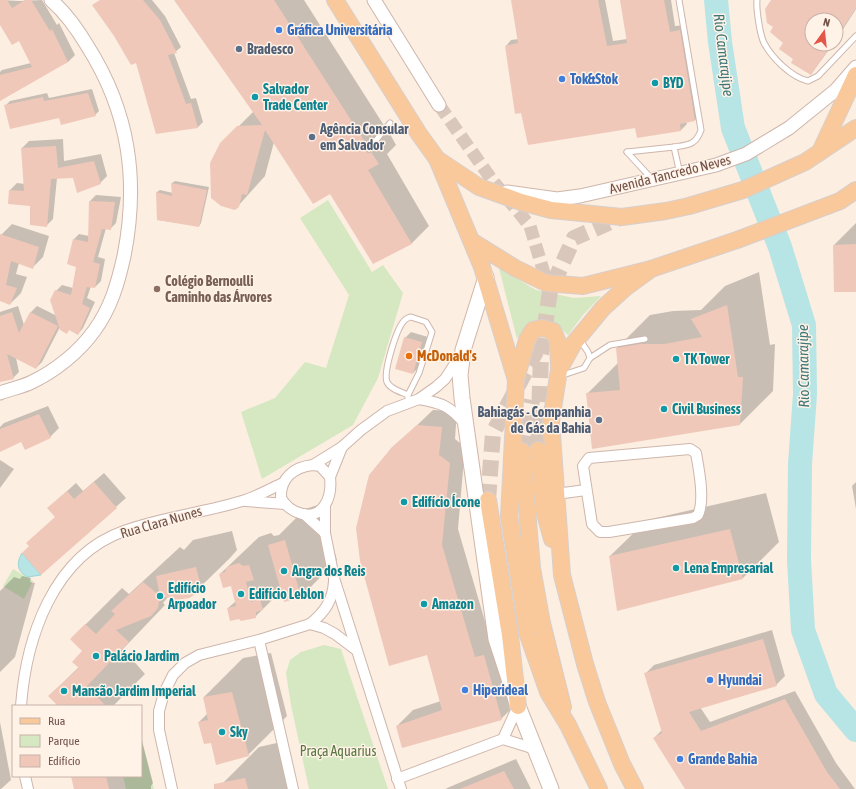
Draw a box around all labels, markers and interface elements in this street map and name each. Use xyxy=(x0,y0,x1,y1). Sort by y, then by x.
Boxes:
north arrow xyxy=(804,12,844,52)
water label: Rio Camarajipe xyxy=(710,13,738,98)
text: N xyxy=(822,16,831,29)
place label: Gráfica Universitária xyxy=(287,22,393,38)
marker: Gráfica Universitária xyxy=(274,25,284,35)
place label: Bradesco xyxy=(247,41,294,57)
marker: Bradesco xyxy=(234,44,244,54)
place label: Tok&Stok xyxy=(570,71,619,87)
marker: Tok&Stok xyxy=(557,74,567,84)
place label: BYD xyxy=(663,75,684,91)
marker: BYD xyxy=(650,78,660,88)
place label: Salvador Trade Center xyxy=(263,81,328,113)
marker: Salvador Trade Center xyxy=(250,92,260,102)
place label: Agência Consular em Salvador xyxy=(319,121,409,153)
marker: Agência Consular em Salvador xyxy=(307,132,317,142)
street label: Avenida Tancredo Neves xyxy=(608,151,732,197)
place label: Colégio Bernoulli Caminho das Árvores xyxy=(165,273,272,305)
marker: Colégio Bernoulli Caminho das Árvores xyxy=(152,284,162,294)
water label: Rio Camarajipe xyxy=(794,324,812,408)
place label: McDonald's xyxy=(417,348,477,364)
marker: McDonald's xyxy=(404,351,414,361)
place label: TK Tower xyxy=(684,351,730,367)
marker: TK Tower xyxy=(671,354,681,364)
place label: Civil Business xyxy=(672,401,741,417)
place label: Bahiagás - Companhia de Gás da Bahia xyxy=(477,404,591,436)
marker: Civil Business xyxy=(659,404,669,414)
marker: Bahiagás - Companhia de Gás da Bahia xyxy=(594,415,604,425)
place label: Edifício Ícone xyxy=(412,494,480,510)
marker: Edifício Ícone xyxy=(399,497,409,507)
street label: Rua Clara Nunes xyxy=(118,503,204,541)
place label: Lena Empresarial xyxy=(684,560,773,576)
place label: Angra dos Reis xyxy=(291,563,366,579)
marker: Lena Empresarial xyxy=(671,563,681,573)
marker: Angra dos Reis xyxy=(279,566,289,576)
place label: Edifício Arpoador xyxy=(167,580,217,612)
place label: Edifício Leblon xyxy=(249,586,324,602)
marker: Edifício Leblon xyxy=(236,589,246,599)
marker: Edifício Arpoador xyxy=(155,591,165,601)
place label: Amazon xyxy=(431,596,474,612)
marker: Amazon xyxy=(419,599,429,609)
place label: Palácio Jardim xyxy=(104,648,179,664)
marker: Palácio Jardim xyxy=(91,651,101,661)
place label: Hyundai xyxy=(718,672,762,688)
marker: Hyundai xyxy=(705,675,715,685)
place label: Hiperideal xyxy=(473,682,528,698)
place label: Mansão Jardim Imperial xyxy=(72,683,196,699)
marker: Hiperideal xyxy=(460,685,470,695)
marker: Mansão Jardim Imperial xyxy=(59,686,69,696)
legend xyxy=(12,705,142,777)
text: Rua xyxy=(48,714,65,728)
place label: Sky xyxy=(230,724,248,740)
marker: Sky xyxy=(217,727,227,737)
text: Parque xyxy=(48,734,80,748)
park label: Praça Aquarius xyxy=(300,743,376,759)
place label: Grande Bahia xyxy=(688,751,758,767)
text: Edifício xyxy=(48,754,81,768)
marker: Grande Bahia xyxy=(675,754,685,764)

